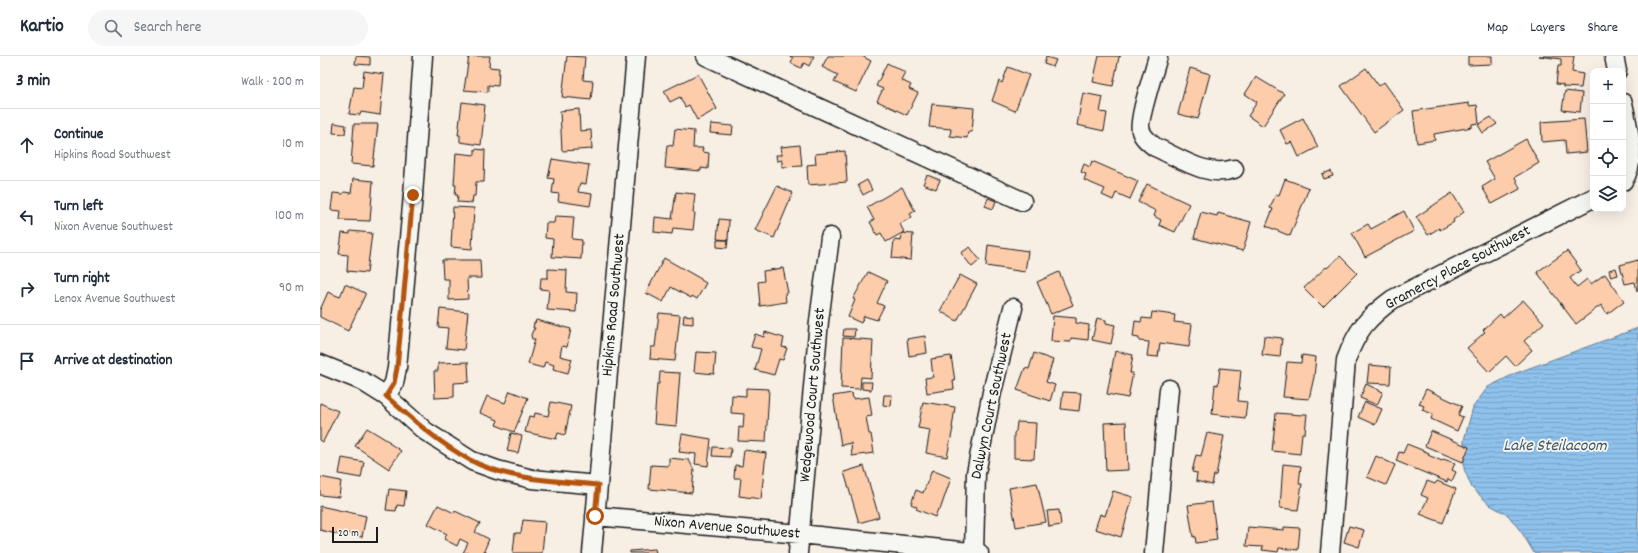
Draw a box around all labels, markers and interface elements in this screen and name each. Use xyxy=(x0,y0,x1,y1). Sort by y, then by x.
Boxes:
search box xyxy=(88,10,368,46)
text: Kartio xyxy=(20,14,64,41)
icon: search xyxy=(102,17,124,39)
text: Search here xyxy=(134,17,201,39)
text: Map xyxy=(1487,18,1508,38)
text: Layers xyxy=(1530,18,1565,38)
text: Share xyxy=(1587,18,1618,38)
map controls xyxy=(1590,68,1626,212)
button: + xyxy=(1590,68,1626,104)
text: 3 min xyxy=(16,70,50,94)
text: Walk · 200 m xyxy=(241,73,304,92)
button: − xyxy=(1590,104,1626,140)
text: Continue xyxy=(54,124,103,146)
icon: ahead xyxy=(16,134,38,156)
text: 10 m xyxy=(282,135,304,154)
button: locate xyxy=(1590,140,1626,176)
text: Hipkins Road Southwest xyxy=(54,146,171,165)
button: layers xyxy=(1590,176,1626,212)
route end xyxy=(404,186,422,204)
text: Turn left xyxy=(54,196,103,218)
icon: left xyxy=(16,206,38,228)
text: 100 m xyxy=(275,207,304,226)
text: Nixon Avenue Southwest xyxy=(54,218,173,237)
street label: Gramercy Place Southwest xyxy=(1381,220,1535,316)
street label: Hipkins Road Southwest xyxy=(596,232,632,378)
text: Turn right xyxy=(54,268,110,290)
icon: right xyxy=(16,278,38,300)
text: 90 m xyxy=(279,279,304,298)
text: Lenox Avenue Southwest xyxy=(54,290,175,309)
street label: Wedgewood Court Southwest xyxy=(794,307,832,483)
street label: Dalwyn Court Southwest xyxy=(965,331,1019,481)
icon: arrive xyxy=(16,350,38,372)
text: Arrive at destination xyxy=(54,350,172,372)
water label: Lake Steilacoom xyxy=(1503,435,1607,459)
route start xyxy=(586,507,604,525)
street label: Nixon Avenue Southwest xyxy=(653,510,801,546)
scale bar xyxy=(332,525,378,544)
text: 20 m xyxy=(338,526,359,542)

